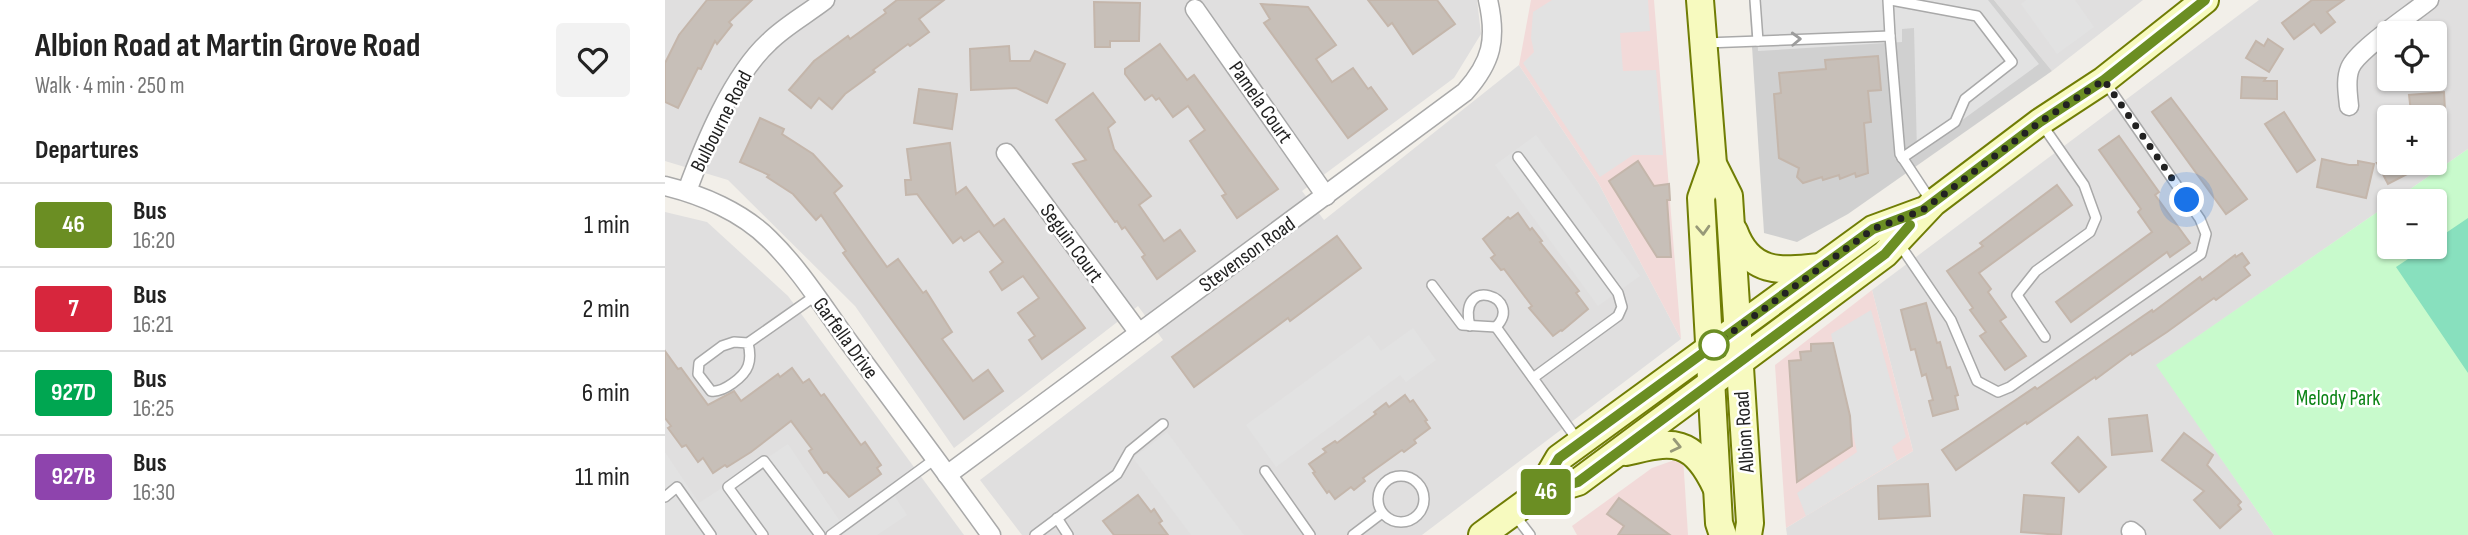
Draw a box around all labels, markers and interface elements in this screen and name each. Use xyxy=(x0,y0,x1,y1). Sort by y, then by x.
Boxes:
map controls xyxy=(2377,21,2447,259)
button: locate xyxy=(2377,21,2447,91)
button: heart xyxy=(556,23,630,97)
text: Albion Road at Martin Grove Road xyxy=(35,26,420,66)
one-way arrow xyxy=(1791,32,1802,47)
street label: Pamela Court xyxy=(1223,57,1298,148)
street label: Bulbourne Road xyxy=(685,67,758,176)
text: Walk · 4 min · 250 m xyxy=(35,72,185,100)
button: + xyxy=(2377,105,2447,175)
text: Departures xyxy=(35,135,139,166)
your location xyxy=(2169,182,2204,217)
button: − xyxy=(2377,189,2447,259)
text: Bus xyxy=(133,196,167,227)
street label: Seguin Court xyxy=(1035,199,1108,287)
text: 46 xyxy=(62,210,85,239)
text: 1 min xyxy=(584,210,630,241)
street label: Stevenson Road xyxy=(1194,211,1300,298)
one-way arrow xyxy=(1695,225,1710,236)
text: 16:20 xyxy=(133,227,175,255)
text: Bus xyxy=(133,280,167,311)
street label: Garfella Drive xyxy=(808,293,884,384)
text: 7 xyxy=(68,294,79,323)
text: 2 min xyxy=(582,294,630,325)
text: 16:21 xyxy=(133,311,173,339)
unlabelled marker xyxy=(1699,330,1729,360)
text: Bus xyxy=(133,364,167,395)
text: 927D xyxy=(51,378,96,407)
text: 6 min xyxy=(582,378,630,409)
park label: Melody Park xyxy=(2296,386,2380,411)
street label: Albion Road xyxy=(1729,390,1760,475)
text: 16:25 xyxy=(133,395,174,423)
one-way arrow xyxy=(1669,438,1681,453)
text: Bus xyxy=(133,448,167,479)
text: 927B xyxy=(52,462,95,491)
text: 11 min xyxy=(575,462,630,493)
line badge: 46 xyxy=(1515,469,1577,515)
text: 46 xyxy=(1535,477,1557,506)
text: 16:30 xyxy=(133,479,175,507)

